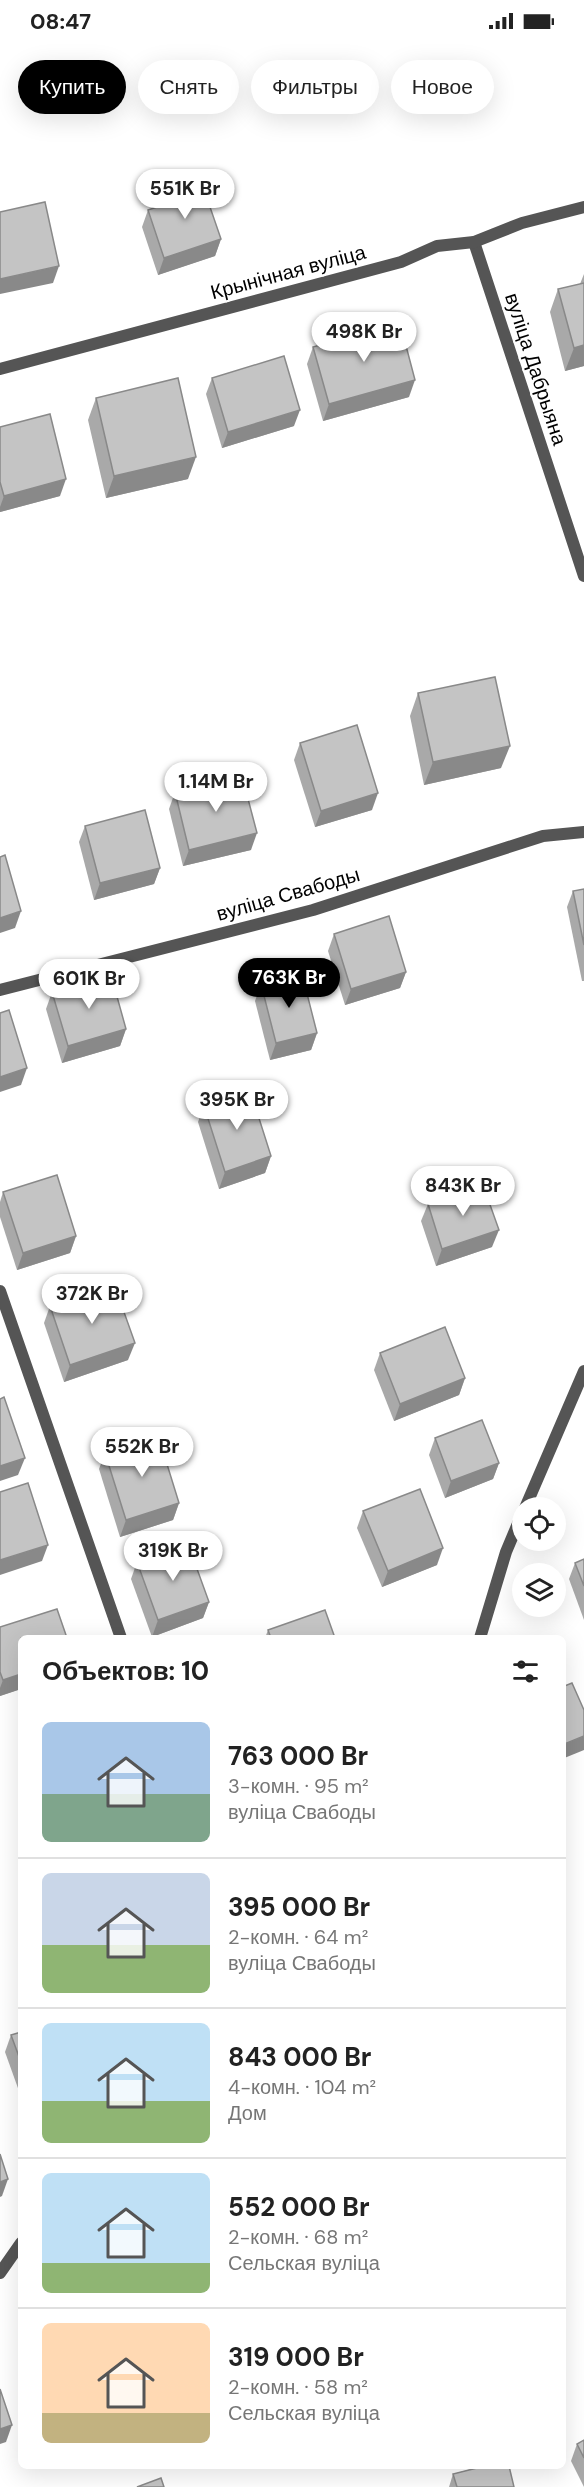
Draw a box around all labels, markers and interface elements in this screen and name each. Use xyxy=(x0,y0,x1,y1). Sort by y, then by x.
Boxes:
text: 08:47 xyxy=(30,7,91,36)
chip: Купить xyxy=(18,60,126,114)
chip: Снять xyxy=(138,60,239,114)
chip: Фильтры xyxy=(251,60,379,114)
chip: Новое xyxy=(391,60,494,114)
pin: 551K Br xyxy=(130,169,240,220)
text: 551K Br xyxy=(150,175,220,201)
street label: Крынічная вуліца xyxy=(207,239,369,305)
street label: вуліца Дабрыяна xyxy=(499,290,573,449)
pin: 498K Br xyxy=(309,312,419,363)
text: 498K Br xyxy=(326,318,402,344)
pin: 1.14M Br xyxy=(154,762,278,813)
text: 1.14M Br xyxy=(178,768,254,794)
street label: вуліца Свабоды xyxy=(213,861,363,927)
pin: 763K Br xyxy=(234,958,344,1009)
pin: 601K Br xyxy=(34,959,144,1010)
text: 763K Br xyxy=(252,964,326,990)
text: 601K Br xyxy=(53,965,125,991)
pin: 395K Br xyxy=(182,1080,292,1131)
text: 395K Br xyxy=(199,1086,275,1112)
pin: 843K Br xyxy=(408,1166,518,1217)
text: 843K Br xyxy=(425,1172,501,1198)
pin: 372K Br xyxy=(37,1274,147,1325)
text: 372K Br xyxy=(56,1280,128,1306)
pin: 552K Br xyxy=(87,1427,197,1478)
text: 552K Br xyxy=(105,1433,179,1459)
map controls xyxy=(512,1497,566,1617)
button: locate xyxy=(512,1497,566,1551)
pin: 319K Br xyxy=(118,1531,228,1582)
text: 319K Br xyxy=(138,1537,208,1563)
button: layers xyxy=(512,1563,566,1617)
text: Объектов: 10 xyxy=(42,1654,209,1688)
icon: filters xyxy=(509,1655,542,1688)
text: 763 000 Br xyxy=(228,1739,368,1773)
icon: home xyxy=(90,1746,162,1818)
text: 3-комн. · 95 m² xyxy=(228,1773,369,1799)
text: вуліца Свабоды xyxy=(228,1799,376,1825)
text: 395 000 Br xyxy=(228,1890,370,1924)
icon: home xyxy=(90,1897,162,1969)
text: 2-комн. · 64 m² xyxy=(228,1924,368,1950)
text: вуліца Свабоды xyxy=(228,1950,376,1976)
text: 843 000 Br xyxy=(228,2040,371,2074)
icon: home xyxy=(90,2047,162,2119)
text: 4-комн. · 104 m² xyxy=(228,2074,376,2100)
text: Дом xyxy=(228,2100,267,2126)
text: 552 000 Br xyxy=(228,2190,370,2224)
icon: home xyxy=(90,2197,162,2269)
text: 2-комн. · 68 m² xyxy=(228,2224,368,2250)
text: Сельская вуліца xyxy=(228,2250,380,2276)
text: 319 000 Br xyxy=(228,2340,364,2374)
icon: home xyxy=(90,2347,162,2419)
text: 2-комн. · 58 m² xyxy=(228,2374,368,2400)
text: Сельская вуліца xyxy=(228,2400,380,2426)

